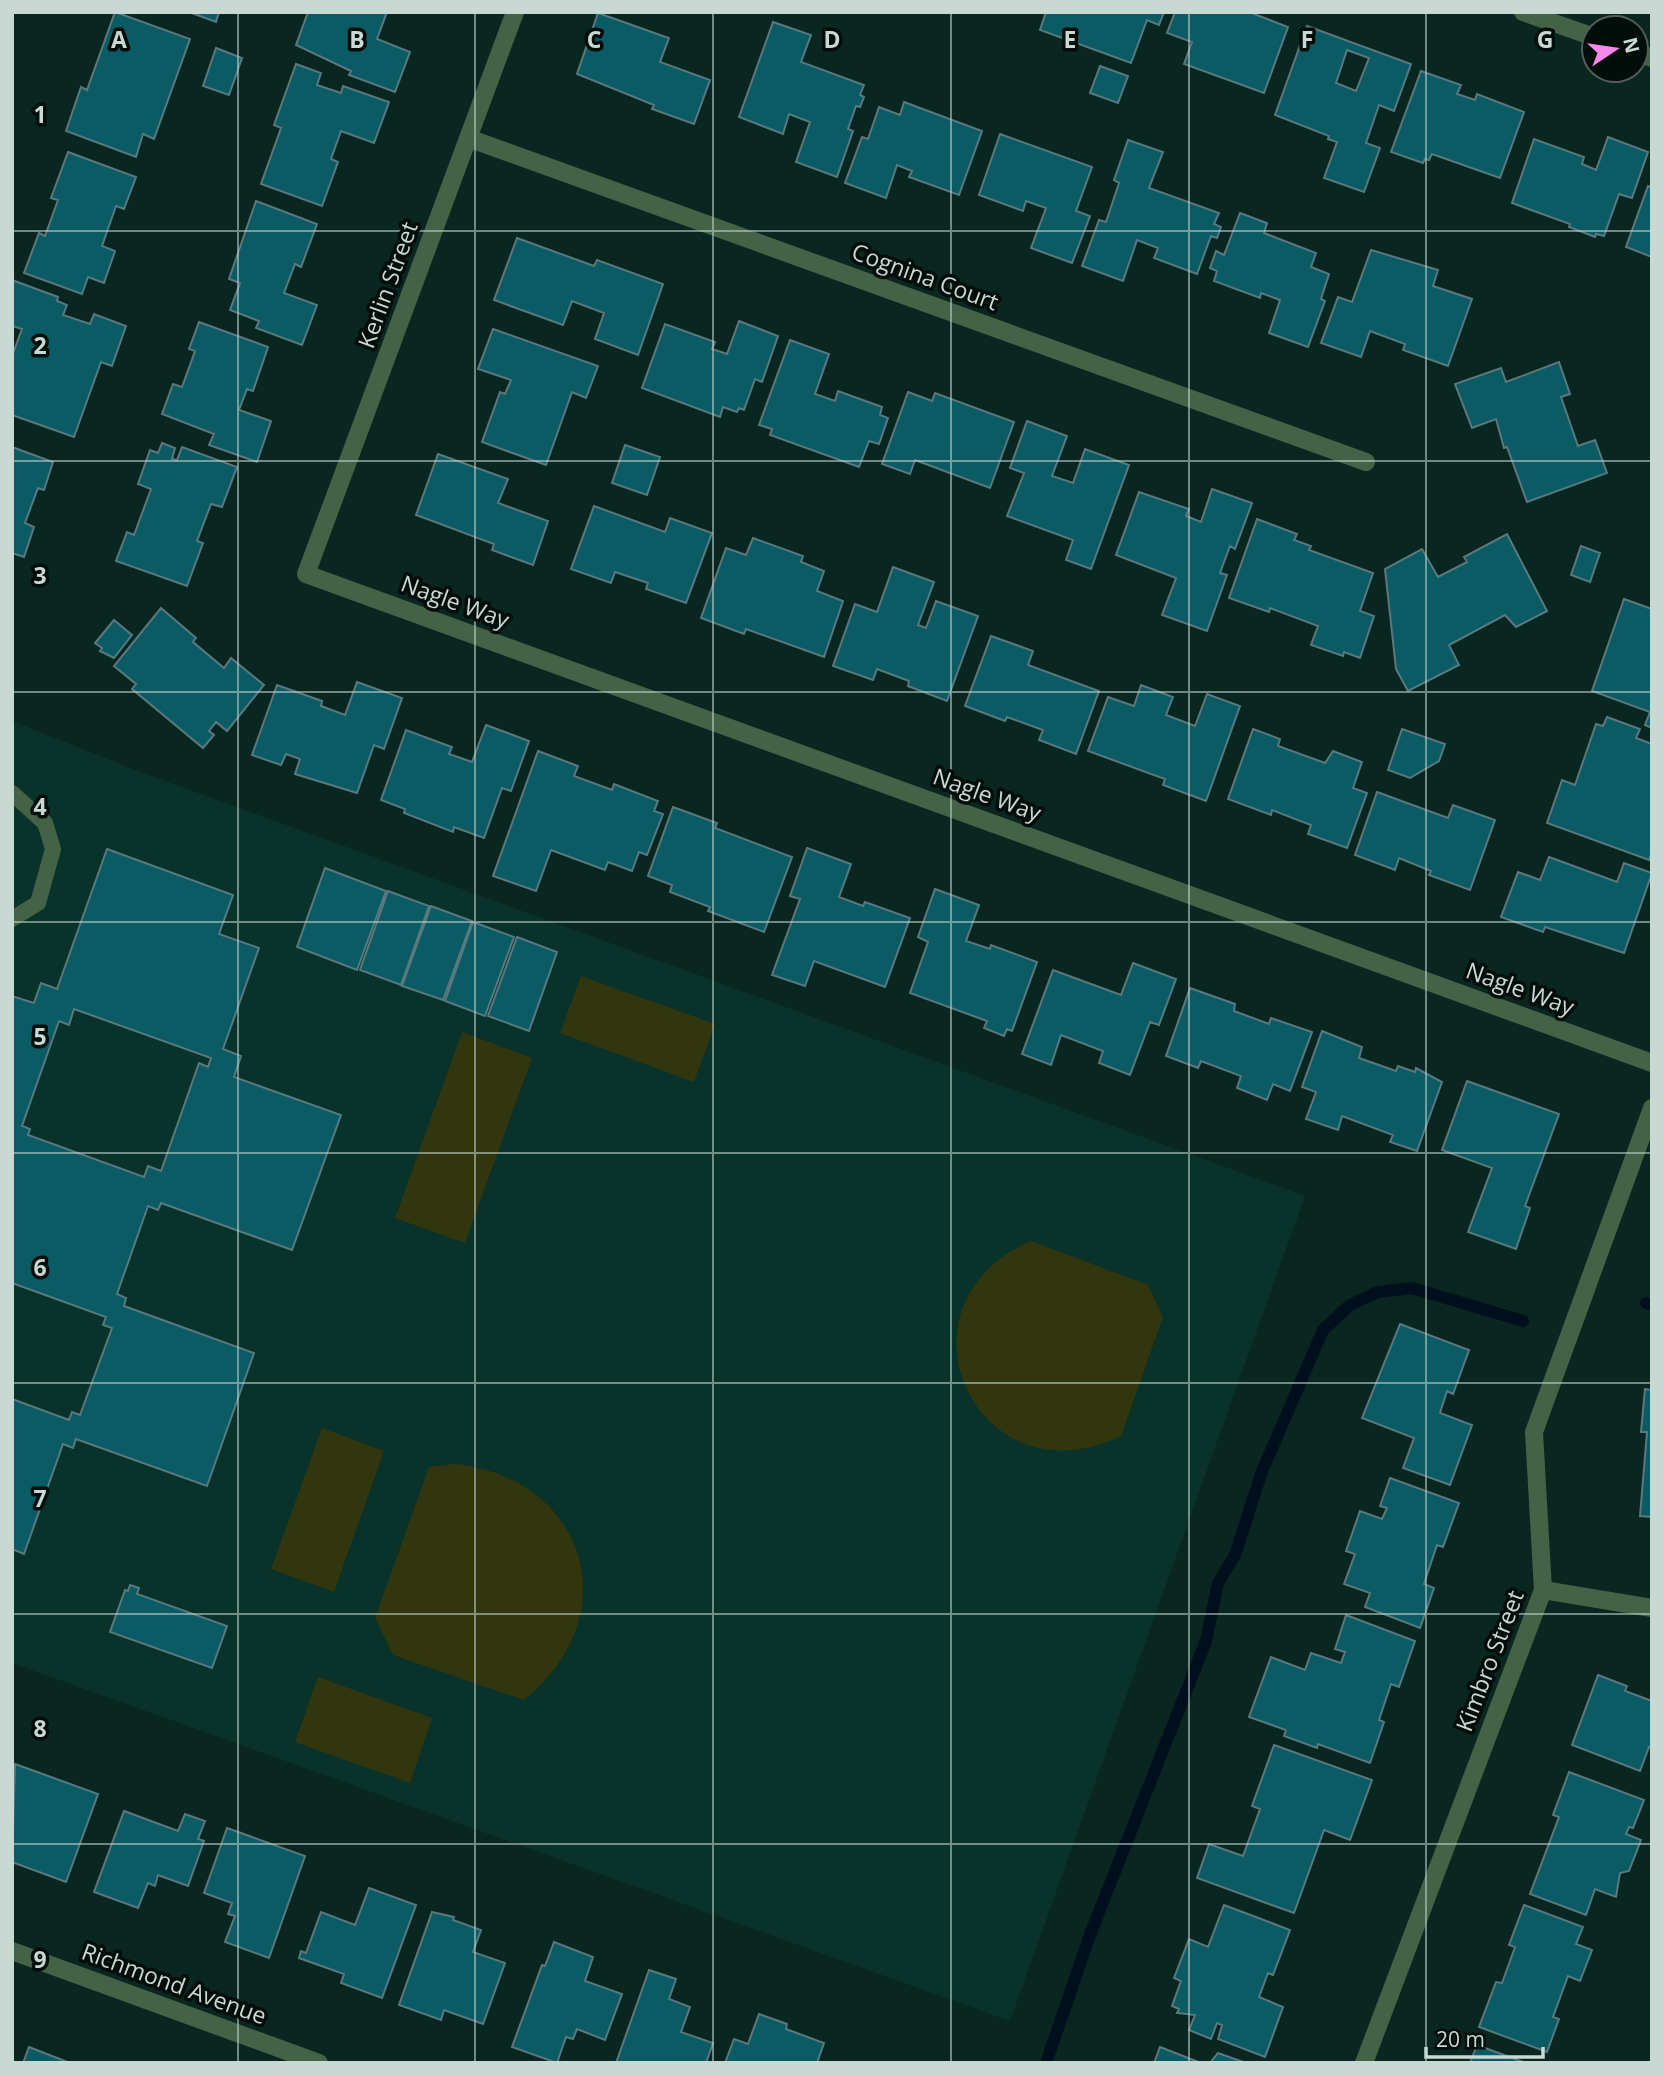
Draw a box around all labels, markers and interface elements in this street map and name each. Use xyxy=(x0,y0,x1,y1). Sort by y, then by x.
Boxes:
north arrow xyxy=(1580,14,1650,84)
text: A xyxy=(111,23,127,55)
text: B xyxy=(349,23,365,55)
text: C xyxy=(587,23,601,55)
text: D xyxy=(823,23,841,55)
text: E xyxy=(1064,23,1076,55)
text: F xyxy=(1301,23,1313,55)
text: G xyxy=(1537,23,1553,55)
text: N xyxy=(1617,35,1646,56)
text: 1 xyxy=(33,98,47,130)
street label: Kerlin Street xyxy=(349,217,425,352)
street label: Cognina Court xyxy=(848,235,1003,317)
text: 2 xyxy=(33,329,47,361)
text: 3 xyxy=(33,559,47,591)
street label: Nagle Way xyxy=(397,567,514,636)
street label: Nagle Way xyxy=(929,760,1046,829)
text: 4 xyxy=(33,790,47,822)
street label: Nagle Way xyxy=(1462,954,1579,1023)
text: 5 xyxy=(33,1020,47,1052)
text: 6 xyxy=(33,1251,47,1283)
text: 7 xyxy=(33,1482,47,1514)
street label: Kimbro Street xyxy=(1447,1585,1531,1736)
text: 8 xyxy=(33,1712,47,1744)
street label: Richmond Avenue xyxy=(77,1935,271,2031)
text: 9 xyxy=(33,1943,47,1975)
scale bar xyxy=(1426,2016,1543,2060)
text: 20 m xyxy=(1436,2025,1485,2053)

